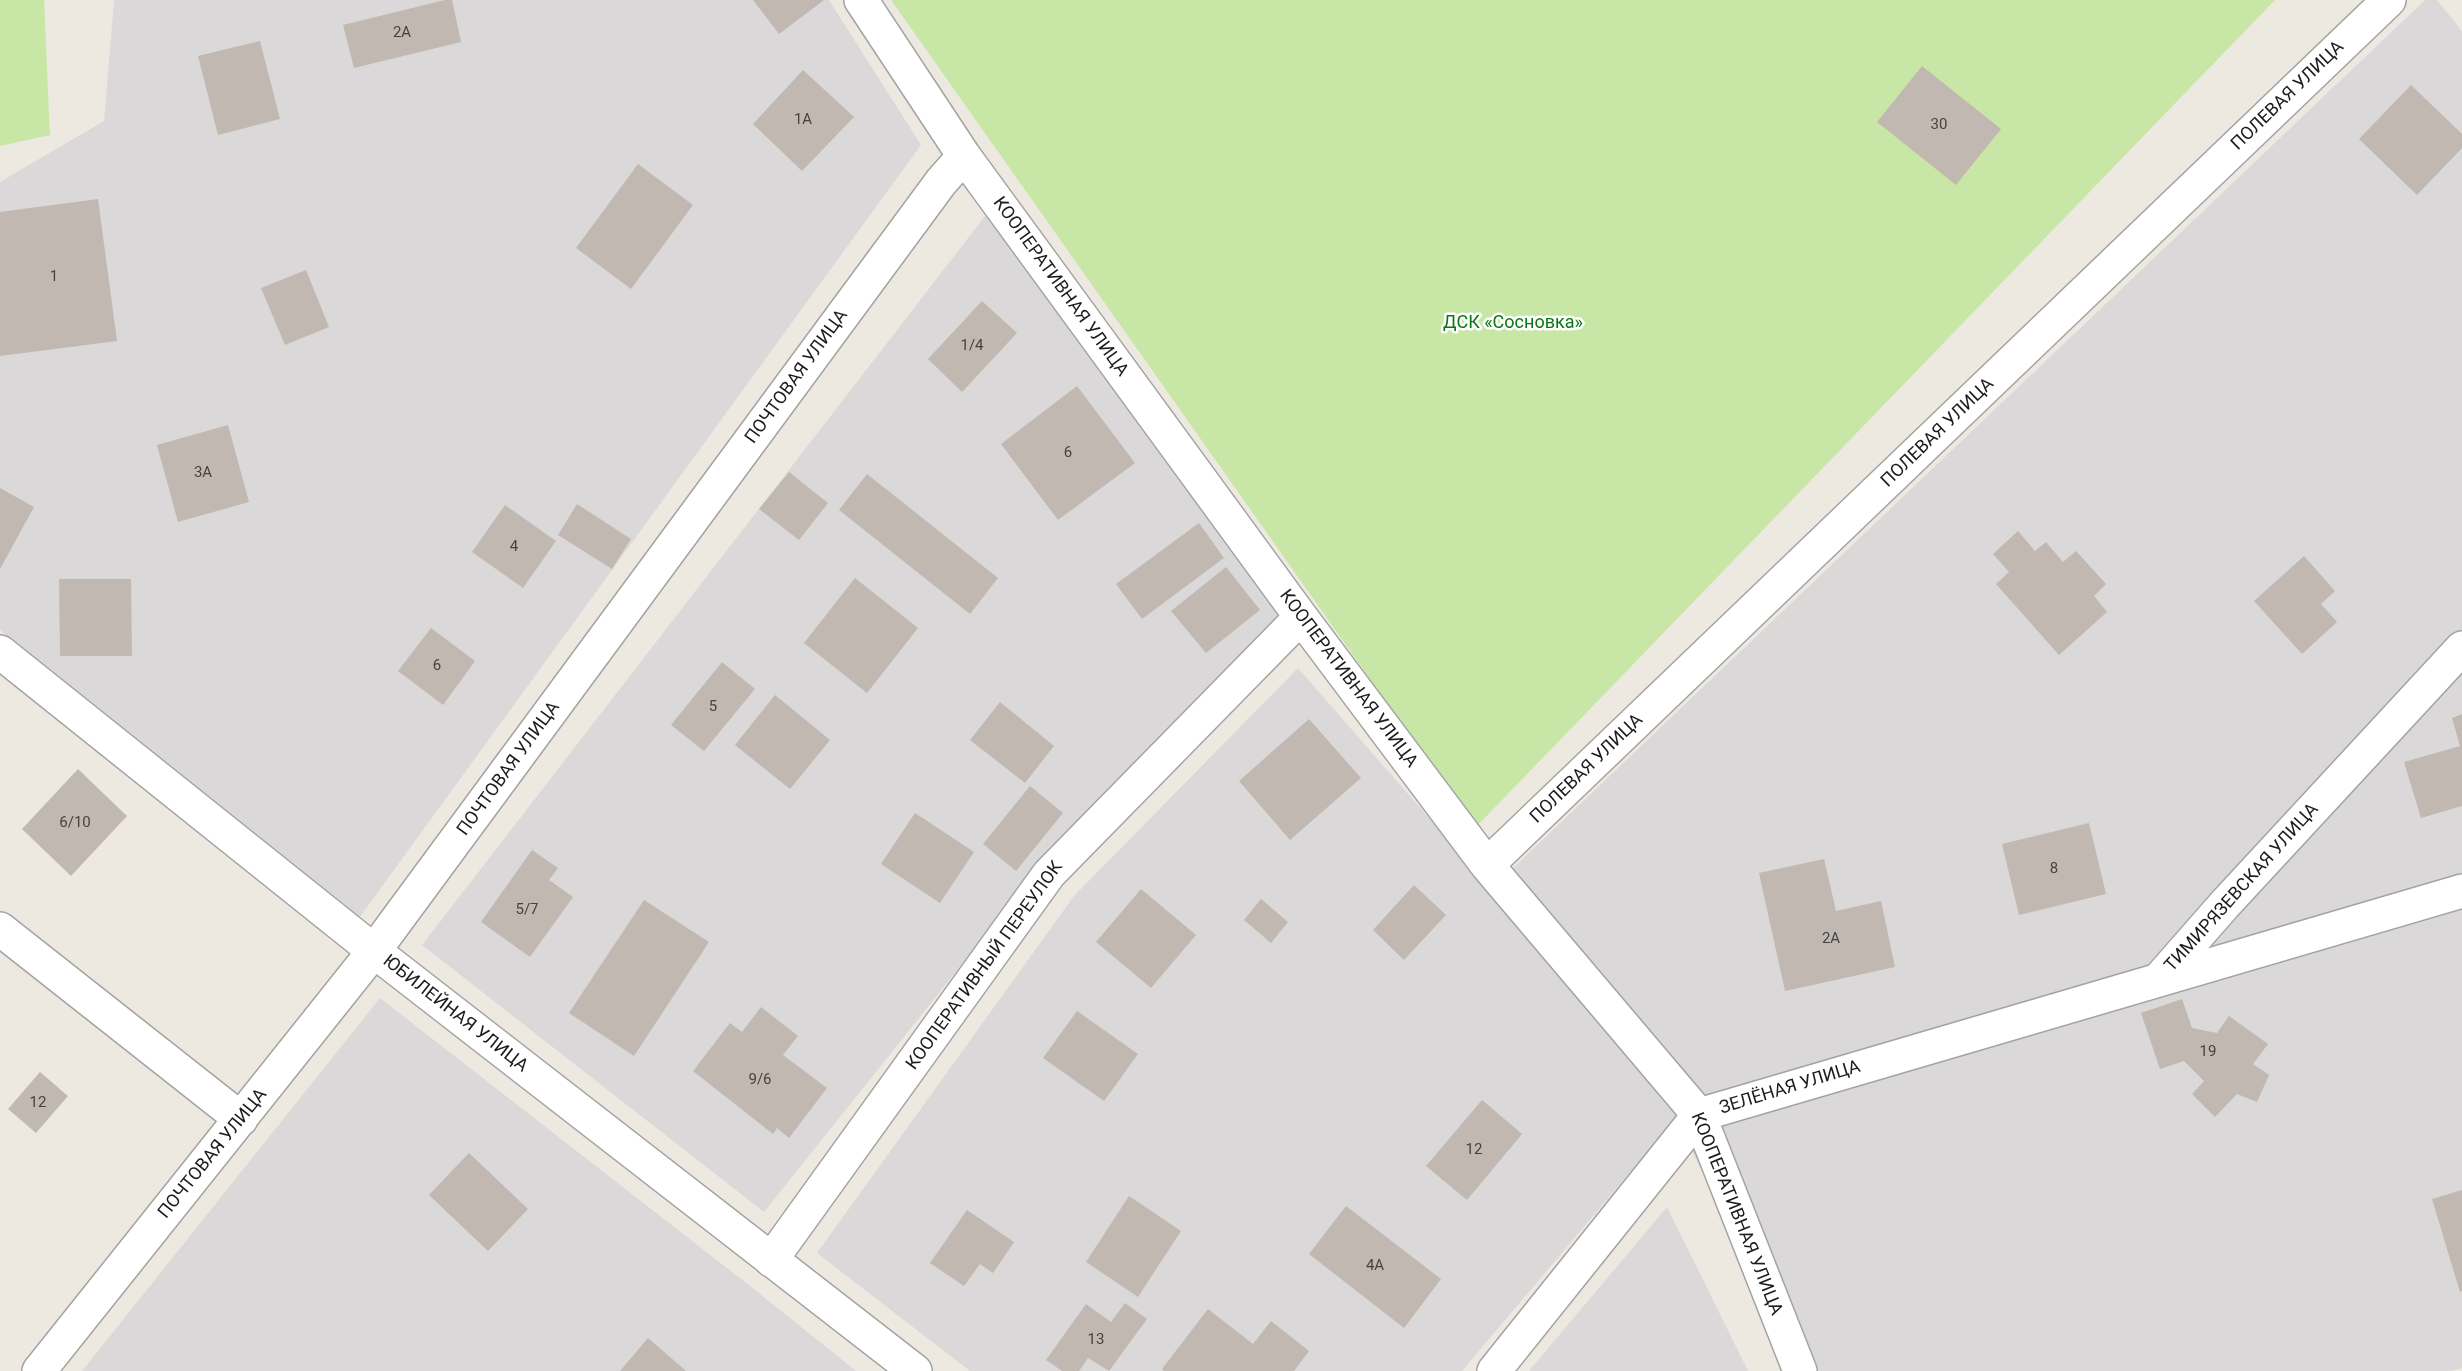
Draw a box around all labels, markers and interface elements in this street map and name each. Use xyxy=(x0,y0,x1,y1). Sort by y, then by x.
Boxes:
house number: 2А xyxy=(393,24,411,42)
street label: ПОЛЕВАЯ УЛИЦА xyxy=(2227,37,2349,155)
house number: 1А xyxy=(794,111,812,129)
house number: 30 xyxy=(1931,116,1947,134)
street label: КООПЕРАТИВНАЯ УЛИЦА xyxy=(988,193,1132,381)
house number: 1 xyxy=(50,268,58,286)
street label: ПОЧТОВАЯ УЛИЦА xyxy=(741,306,853,448)
park label: ДСК «Сосновка» xyxy=(1443,312,1583,334)
house number: 1/4 xyxy=(960,337,984,355)
street label: ПОЛЕВАЯ УЛИЦА xyxy=(1877,374,1999,492)
house number: 6 xyxy=(1064,444,1072,462)
house number: 3А xyxy=(194,464,212,482)
house number: 4 xyxy=(510,538,518,556)
street label: КООПЕРАТИВНАЯ УЛИЦА xyxy=(1274,586,1422,772)
house number: 6 xyxy=(433,657,441,675)
street label: ПОЧТОВАЯ УЛИЦА xyxy=(453,698,565,840)
house number: 5 xyxy=(709,698,717,716)
street label: ПОЛЕВАЯ УЛИЦА xyxy=(1526,710,1648,828)
street label: ТИМИРЯЗЕВСКАЯ УЛИЦА xyxy=(2161,799,2323,977)
house number: 6/10 xyxy=(59,814,91,832)
street label: КООПЕРАТИВНЫЙ ПЕРЕУЛОК xyxy=(902,857,1068,1075)
house number: 8 xyxy=(2050,860,2058,878)
house number: 5/7 xyxy=(515,901,539,919)
house number: 2А xyxy=(1822,930,1840,948)
street label: ЮБИЛЕЙНАЯ УЛИЦА xyxy=(378,951,532,1077)
house number: 19 xyxy=(2200,1043,2216,1061)
street label: ЗЕЛЁНАЯ УЛИЦА xyxy=(1717,1056,1863,1120)
house number: 9/6 xyxy=(748,1071,772,1089)
street label: ПОЧТОВАЯ УЛИЦА xyxy=(154,1085,272,1223)
house number: 12 xyxy=(30,1094,46,1112)
street label: КООПЕРАТИВНАЯ УЛИЦА xyxy=(1685,1109,1787,1319)
house number: 12 xyxy=(1466,1141,1482,1159)
house number: 4А xyxy=(1366,1257,1384,1275)
house number: 13 xyxy=(1088,1331,1104,1349)

